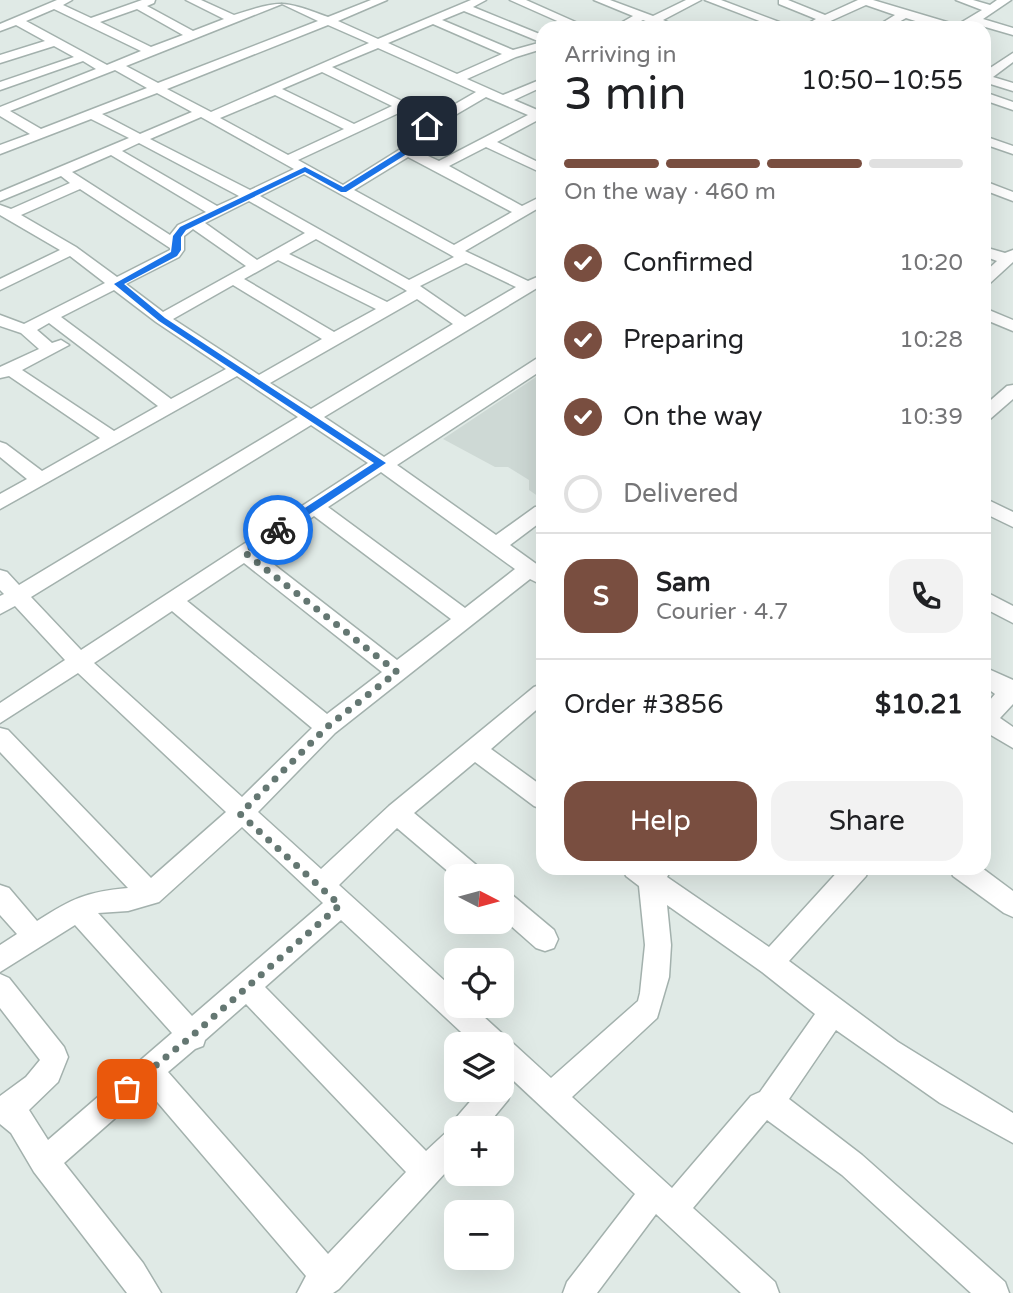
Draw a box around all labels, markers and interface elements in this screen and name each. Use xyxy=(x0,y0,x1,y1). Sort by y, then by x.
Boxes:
text: Arriving in xyxy=(564,41,677,69)
text: 10:50–10:55 xyxy=(801,65,963,96)
text: 3 min xyxy=(564,67,687,122)
pin xyxy=(397,96,457,156)
icon: home xyxy=(408,107,446,145)
text: On the way · 460 m xyxy=(564,178,776,206)
icon: check xyxy=(564,244,602,282)
text: Confirmed xyxy=(623,247,753,278)
text: 10:20 xyxy=(899,249,963,277)
icon: check xyxy=(564,321,602,359)
text: Preparing xyxy=(623,324,744,355)
text: 10:28 xyxy=(899,326,963,354)
icon: check xyxy=(564,398,602,436)
text: On the way xyxy=(623,401,763,432)
text: 10:39 xyxy=(899,403,963,431)
text: Delivered xyxy=(623,478,739,509)
courier xyxy=(243,495,313,565)
icon: bike xyxy=(259,511,297,549)
button: phone xyxy=(889,559,963,633)
text: Sam xyxy=(656,567,711,598)
text: S xyxy=(593,581,609,612)
text: Courier · 4.7 xyxy=(656,598,789,626)
text: Order #3856 xyxy=(564,689,724,720)
text: $10.21 xyxy=(875,689,963,720)
button: Help xyxy=(564,781,757,861)
button: Share xyxy=(771,781,963,861)
north arrow xyxy=(444,864,514,934)
map controls xyxy=(444,864,514,1270)
button: locate xyxy=(444,948,514,1018)
button: layers xyxy=(444,1032,514,1102)
pin xyxy=(97,1059,157,1119)
icon: bag xyxy=(108,1070,146,1108)
button: + xyxy=(444,1116,514,1186)
button: − xyxy=(444,1200,514,1270)

